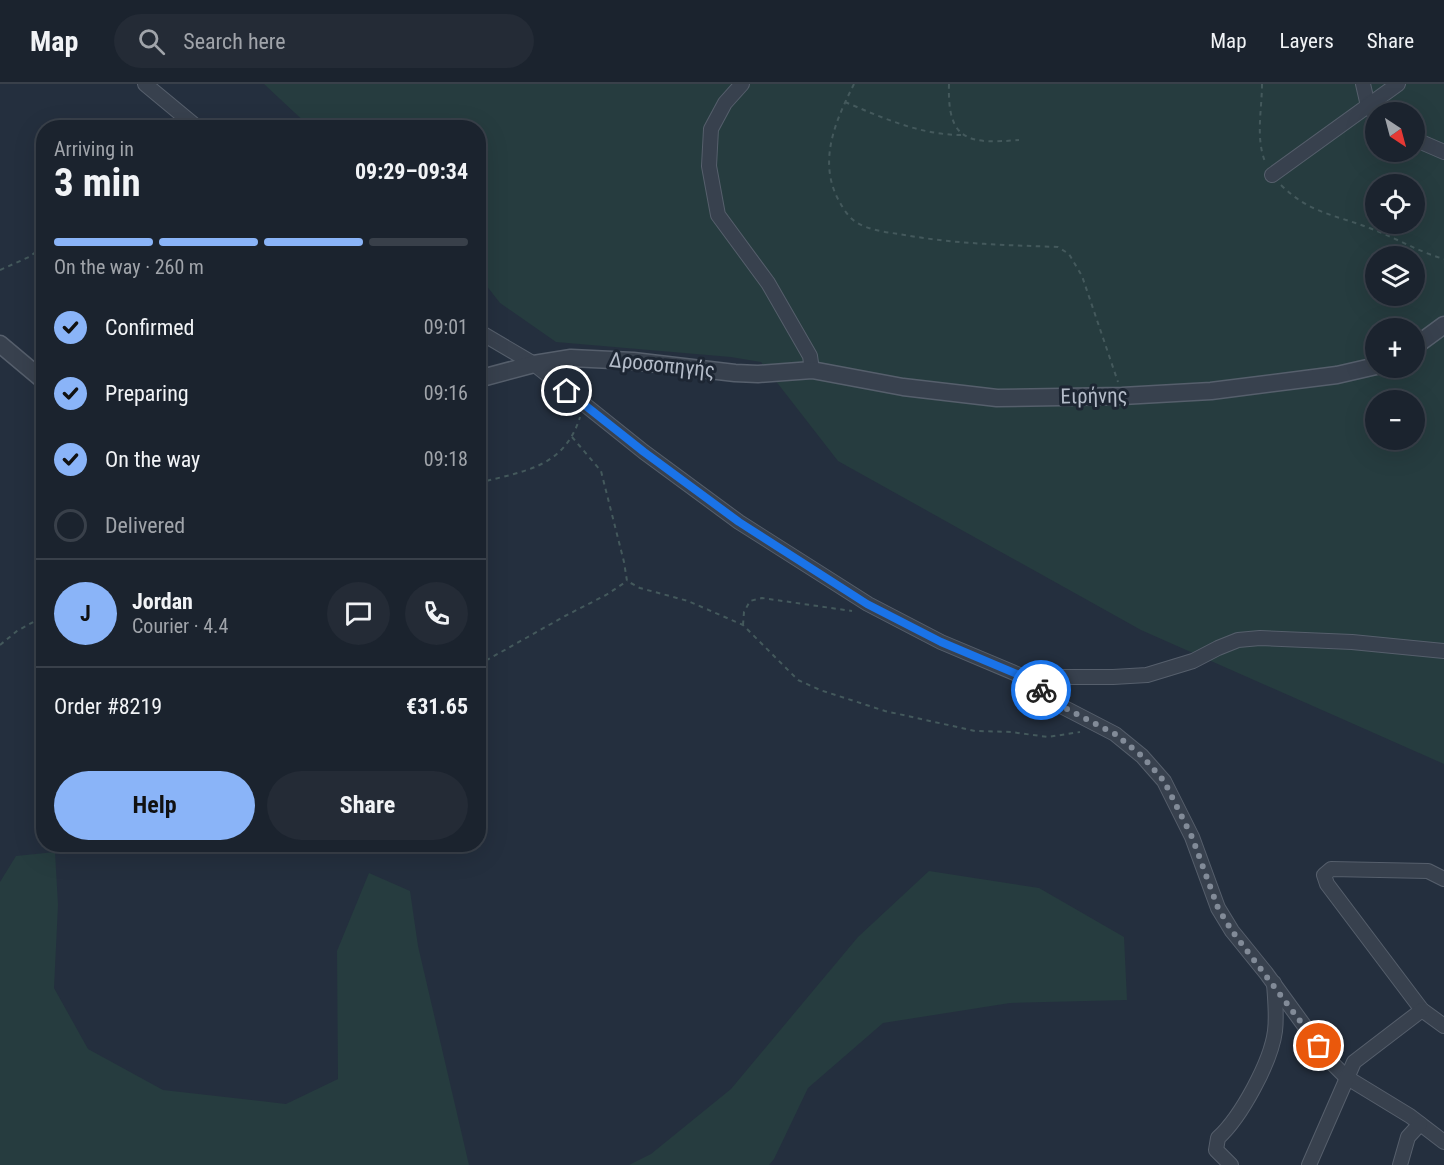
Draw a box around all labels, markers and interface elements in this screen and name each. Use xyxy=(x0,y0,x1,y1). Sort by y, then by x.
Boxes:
search box xyxy=(114,14,534,68)
text: Map xyxy=(30,25,78,58)
icon: search xyxy=(135,25,168,58)
text: Search here xyxy=(183,29,286,54)
text: Map xyxy=(1210,29,1247,53)
text: Layers xyxy=(1280,29,1334,53)
text: Share xyxy=(1367,29,1414,53)
north arrow xyxy=(1365,102,1425,162)
map controls xyxy=(1365,102,1425,450)
text: Arriving in xyxy=(54,137,134,161)
text: 09:29–09:34 xyxy=(355,159,468,184)
text: 3 min xyxy=(54,160,141,206)
button: locate xyxy=(1365,174,1425,234)
button: layers xyxy=(1365,246,1425,306)
text: On the way · 260 m xyxy=(54,255,204,279)
icon: check xyxy=(54,311,87,344)
text: Confirmed xyxy=(105,315,194,340)
text: 09:01 xyxy=(424,315,468,339)
button: + xyxy=(1365,318,1425,378)
street label: Δροσοπηγής xyxy=(608,348,716,382)
pin xyxy=(541,365,592,416)
icon: home xyxy=(550,374,583,407)
icon: check xyxy=(54,377,87,410)
text: Preparing xyxy=(105,381,189,406)
text: 09:16 xyxy=(424,381,468,405)
street label: Ειρήνης xyxy=(1060,383,1128,409)
button: − xyxy=(1365,390,1425,450)
icon: check xyxy=(54,443,87,476)
text: On the way xyxy=(105,447,200,472)
text: 09:18 xyxy=(424,447,468,471)
text: Delivered xyxy=(105,513,185,538)
button: chat xyxy=(327,582,390,645)
button: phone xyxy=(405,582,468,645)
text: Jordan xyxy=(132,589,193,614)
text: J xyxy=(80,601,91,626)
text: Courier · 4.4 xyxy=(132,614,228,638)
courier xyxy=(1011,660,1071,720)
icon: bike xyxy=(1025,674,1058,707)
text: Order #8219 xyxy=(54,694,162,719)
text: €31.65 xyxy=(406,694,468,719)
button: Help xyxy=(54,771,255,840)
button: Share xyxy=(267,771,468,840)
pin xyxy=(1293,1020,1344,1071)
icon: bag xyxy=(1302,1029,1335,1062)

